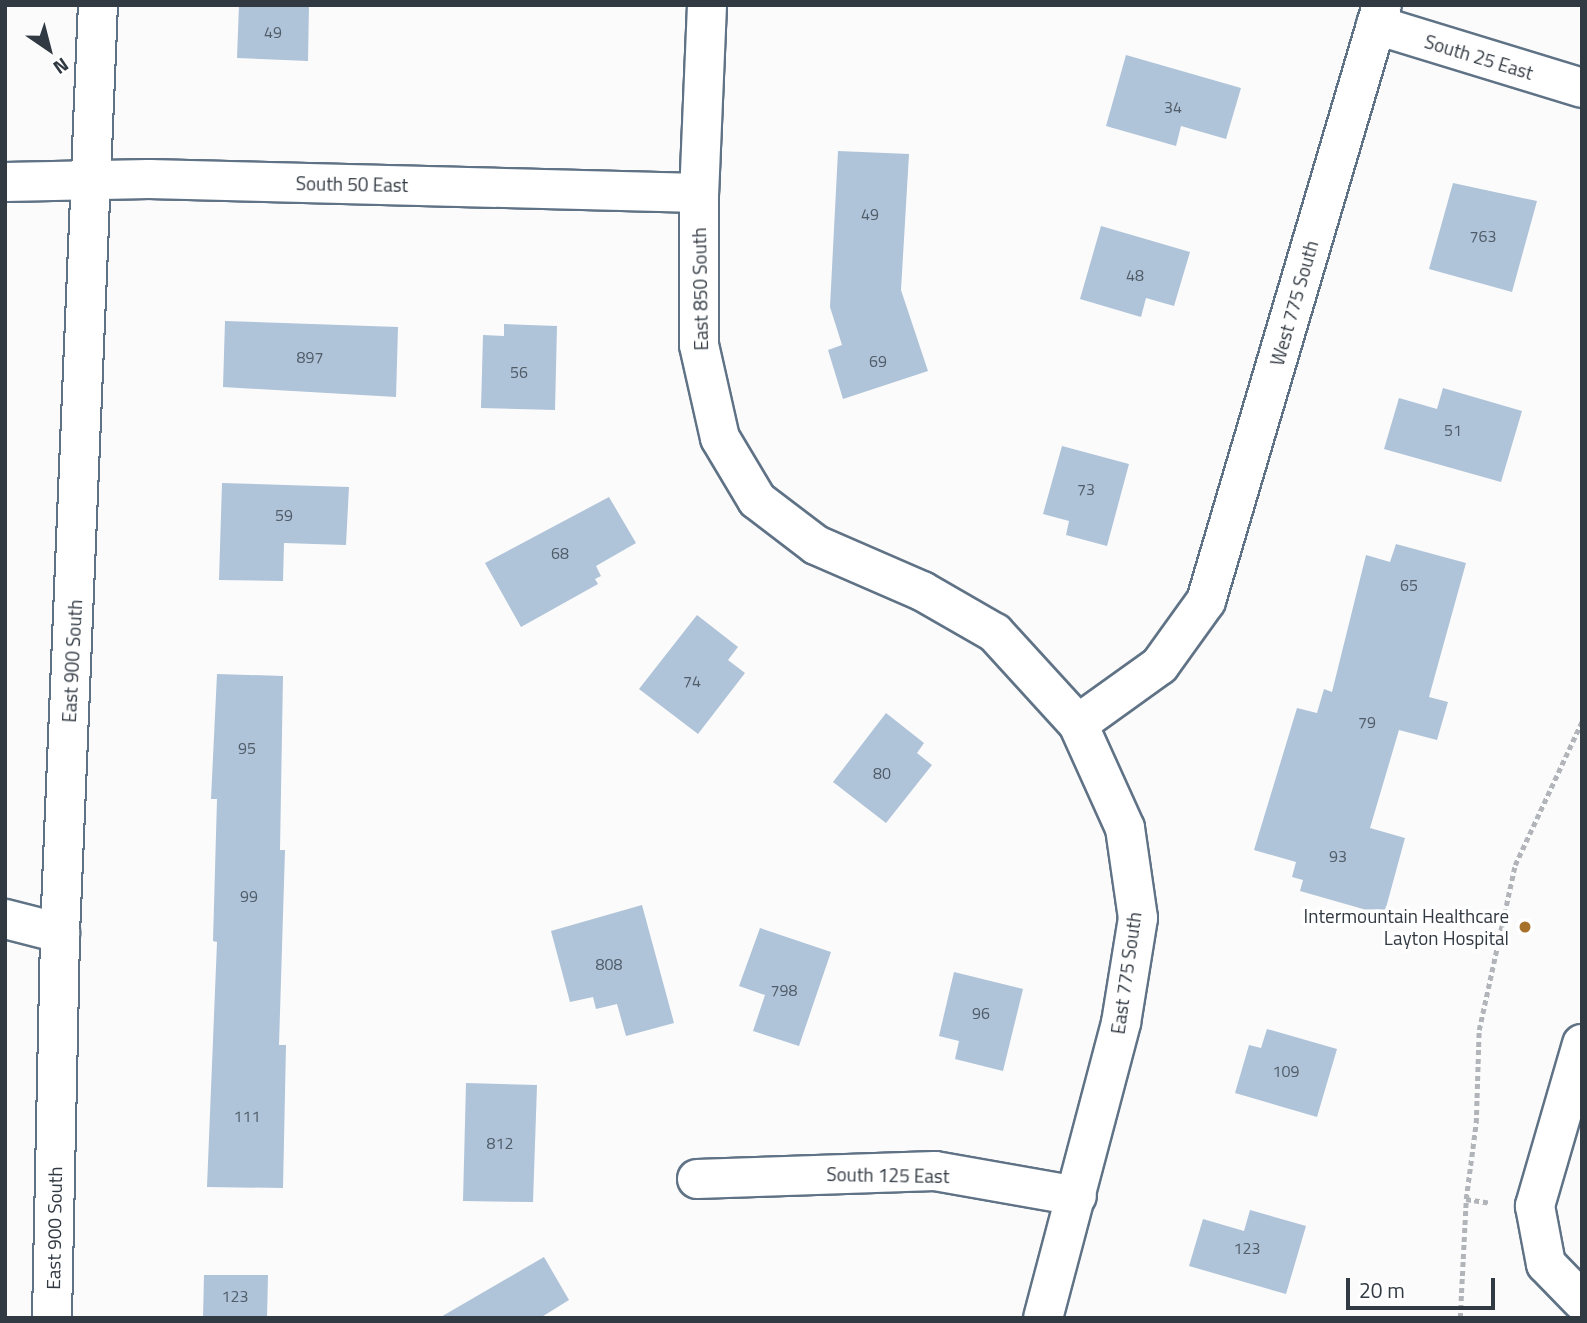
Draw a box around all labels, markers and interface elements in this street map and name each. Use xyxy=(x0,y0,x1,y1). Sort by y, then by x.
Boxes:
north arrow xyxy=(14,14,84,84)
house number: 49 xyxy=(264,22,282,42)
street label: South 25 East xyxy=(1422,30,1536,84)
text: N xyxy=(48,51,75,82)
house number: 34 xyxy=(1164,97,1182,117)
street label: South 50 East xyxy=(296,172,408,196)
house number: 49 xyxy=(861,204,879,224)
house number: 763 xyxy=(1470,226,1496,246)
street label: East 850 South xyxy=(688,227,712,351)
street label: West 775 South xyxy=(1265,238,1323,368)
house number: 48 xyxy=(1126,265,1144,285)
house number: 897 xyxy=(297,347,323,367)
house number: 69 xyxy=(869,351,887,371)
house number: 56 xyxy=(510,362,528,382)
house number: 51 xyxy=(1444,420,1462,440)
house number: 73 xyxy=(1077,479,1095,499)
house number: 59 xyxy=(275,505,293,525)
house number: 68 xyxy=(551,543,569,563)
house number: 65 xyxy=(1400,575,1418,595)
street label: East 900 South xyxy=(57,599,87,723)
house number: 74 xyxy=(683,671,701,691)
house number: 79 xyxy=(1358,712,1376,732)
house number: 95 xyxy=(238,738,256,758)
house number: 80 xyxy=(873,763,891,783)
house number: 93 xyxy=(1329,846,1347,866)
house number: 99 xyxy=(240,886,258,906)
place label: Intermountain Healthcare Layton Hospital xyxy=(1304,905,1509,949)
street label: East 775 South xyxy=(1106,910,1146,1036)
marker: Intermountain Healthcare Layton Hospital xyxy=(1515,917,1535,937)
house number: 808 xyxy=(596,954,622,974)
house number: 798 xyxy=(771,980,797,1000)
house number: 96 xyxy=(972,1003,990,1023)
house number: 109 xyxy=(1273,1061,1299,1081)
house number: 111 xyxy=(234,1106,260,1126)
house number: 812 xyxy=(487,1133,513,1153)
street label: South 125 East xyxy=(826,1163,950,1187)
street label: East 900 South xyxy=(42,1166,66,1290)
house number: 123 xyxy=(1234,1238,1260,1258)
scale bar xyxy=(1349,1264,1498,1308)
text: 20 m xyxy=(1359,1274,1405,1306)
house number: 123 xyxy=(222,1286,248,1306)

